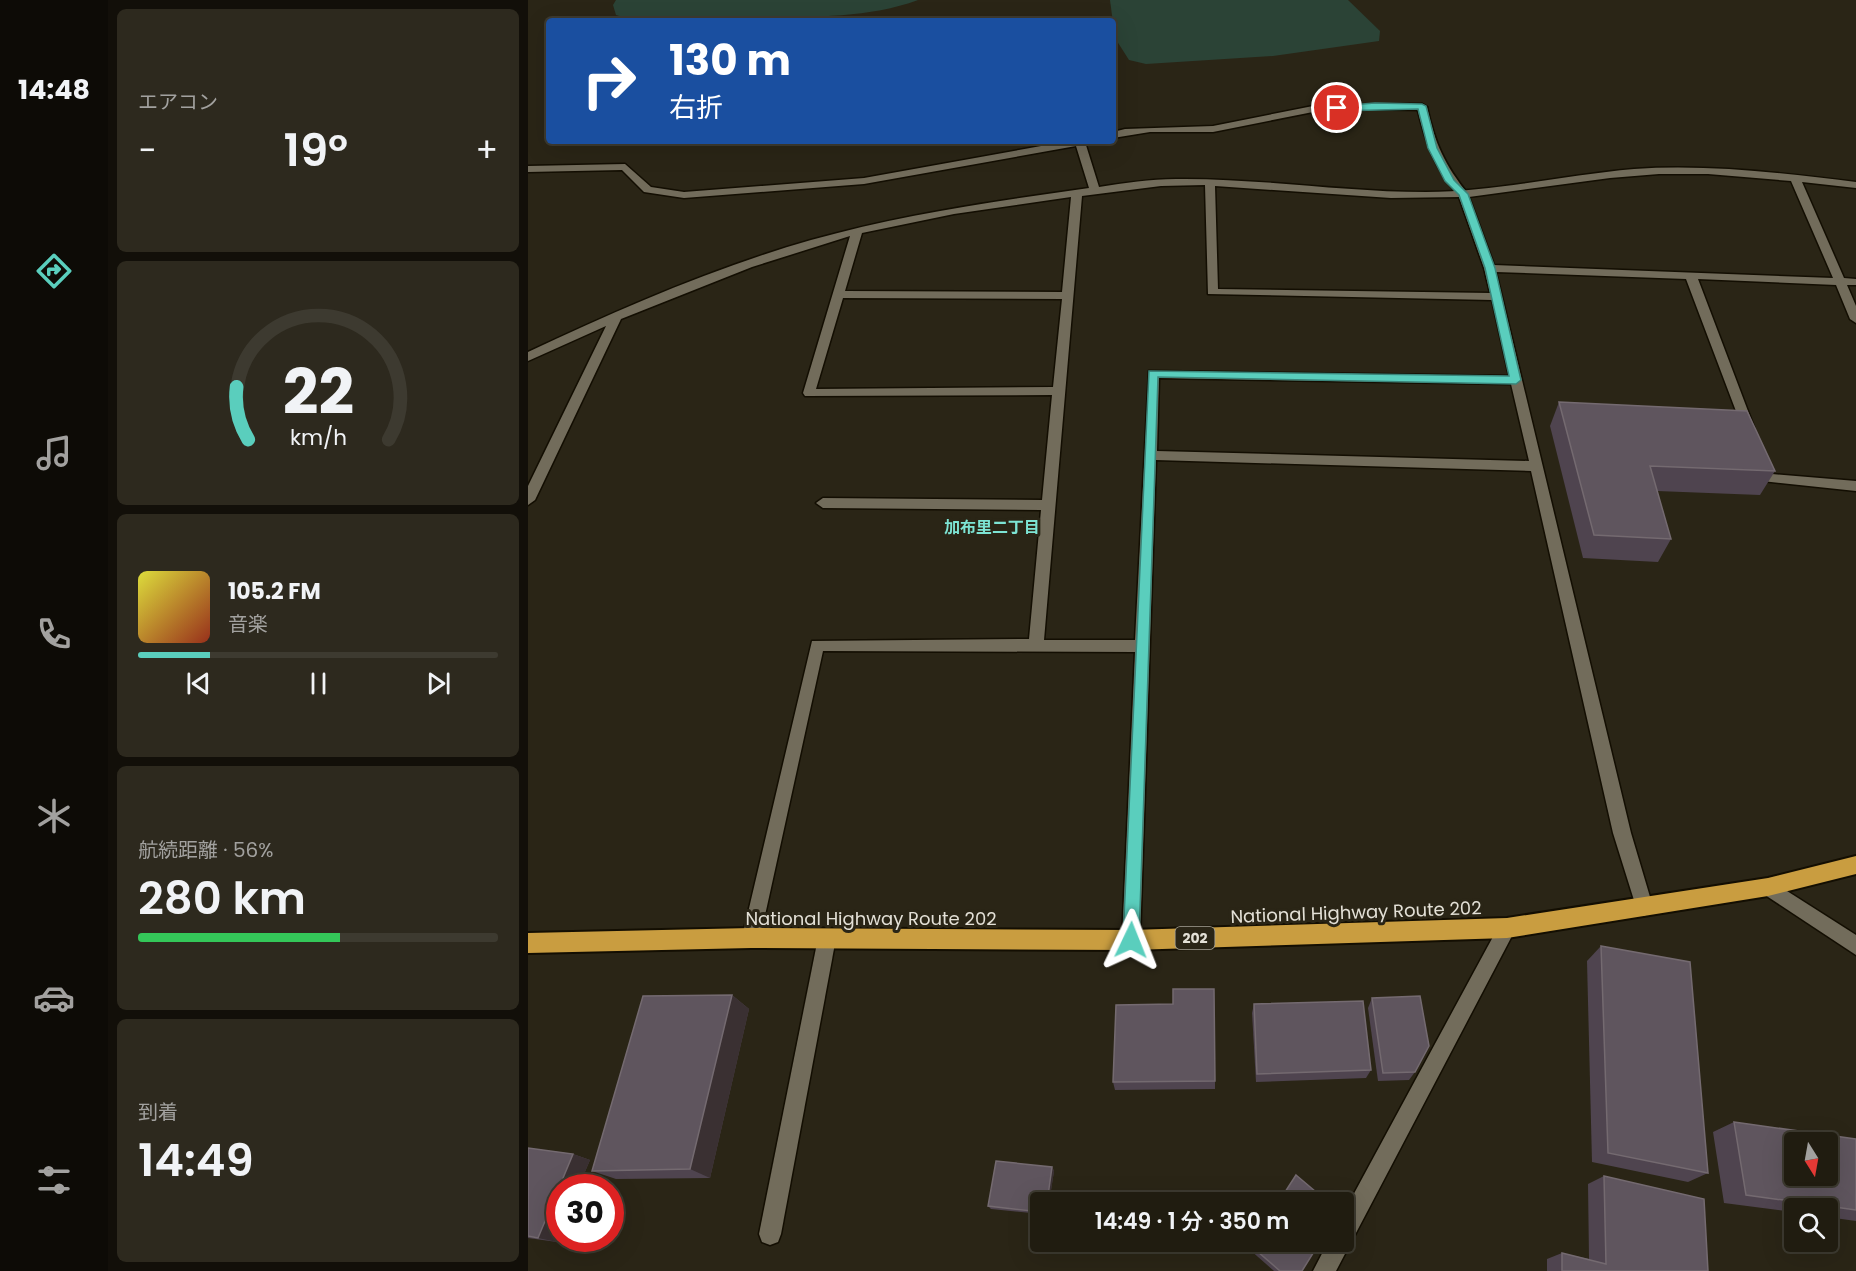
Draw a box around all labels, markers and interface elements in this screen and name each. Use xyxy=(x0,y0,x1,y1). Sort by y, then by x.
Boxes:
text: 130 m xyxy=(669,31,791,90)
icon: right xyxy=(570,42,648,120)
text: 14:48 xyxy=(18,71,90,108)
pin xyxy=(1311,82,1362,133)
text: エアコン xyxy=(138,88,218,116)
text: 右折 xyxy=(669,89,723,126)
icon: arrive xyxy=(1320,91,1353,124)
text: 19° xyxy=(284,119,348,182)
text: − xyxy=(138,127,156,174)
text: + xyxy=(475,127,498,174)
icon: directions xyxy=(33,250,75,292)
text: 22 xyxy=(282,348,354,436)
text: km/h xyxy=(289,423,347,454)
icon: music xyxy=(33,432,75,474)
district label: 加布里二丁目 xyxy=(944,516,1040,539)
text: 105.2 FM xyxy=(228,576,321,607)
text: 音楽 xyxy=(228,610,268,638)
icon: phone xyxy=(33,613,75,655)
icon: previous xyxy=(182,667,215,700)
icon: pause xyxy=(302,667,335,700)
icon: next xyxy=(422,667,455,700)
icon: climate xyxy=(33,795,75,837)
text: 航続距離 · 56% xyxy=(138,836,273,864)
text: 280 km xyxy=(138,867,306,930)
street label: National Highway Route 202 xyxy=(1230,895,1482,929)
street label: National Highway Route 202 xyxy=(745,906,997,931)
position arrow xyxy=(1099,908,1163,972)
road number: 202 xyxy=(1176,927,1214,949)
icon: car xyxy=(33,977,75,1019)
text: 到着 xyxy=(138,1098,178,1126)
text: 14:49 xyxy=(138,1129,254,1192)
north arrow xyxy=(1784,1132,1838,1186)
map controls xyxy=(1784,1132,1838,1252)
icon: filters xyxy=(33,1159,75,1201)
speed limit sign: 30 xyxy=(546,1174,624,1252)
button: search xyxy=(1784,1198,1838,1252)
text: 14:49 · 1 分 · 350 m xyxy=(1095,1206,1289,1237)

